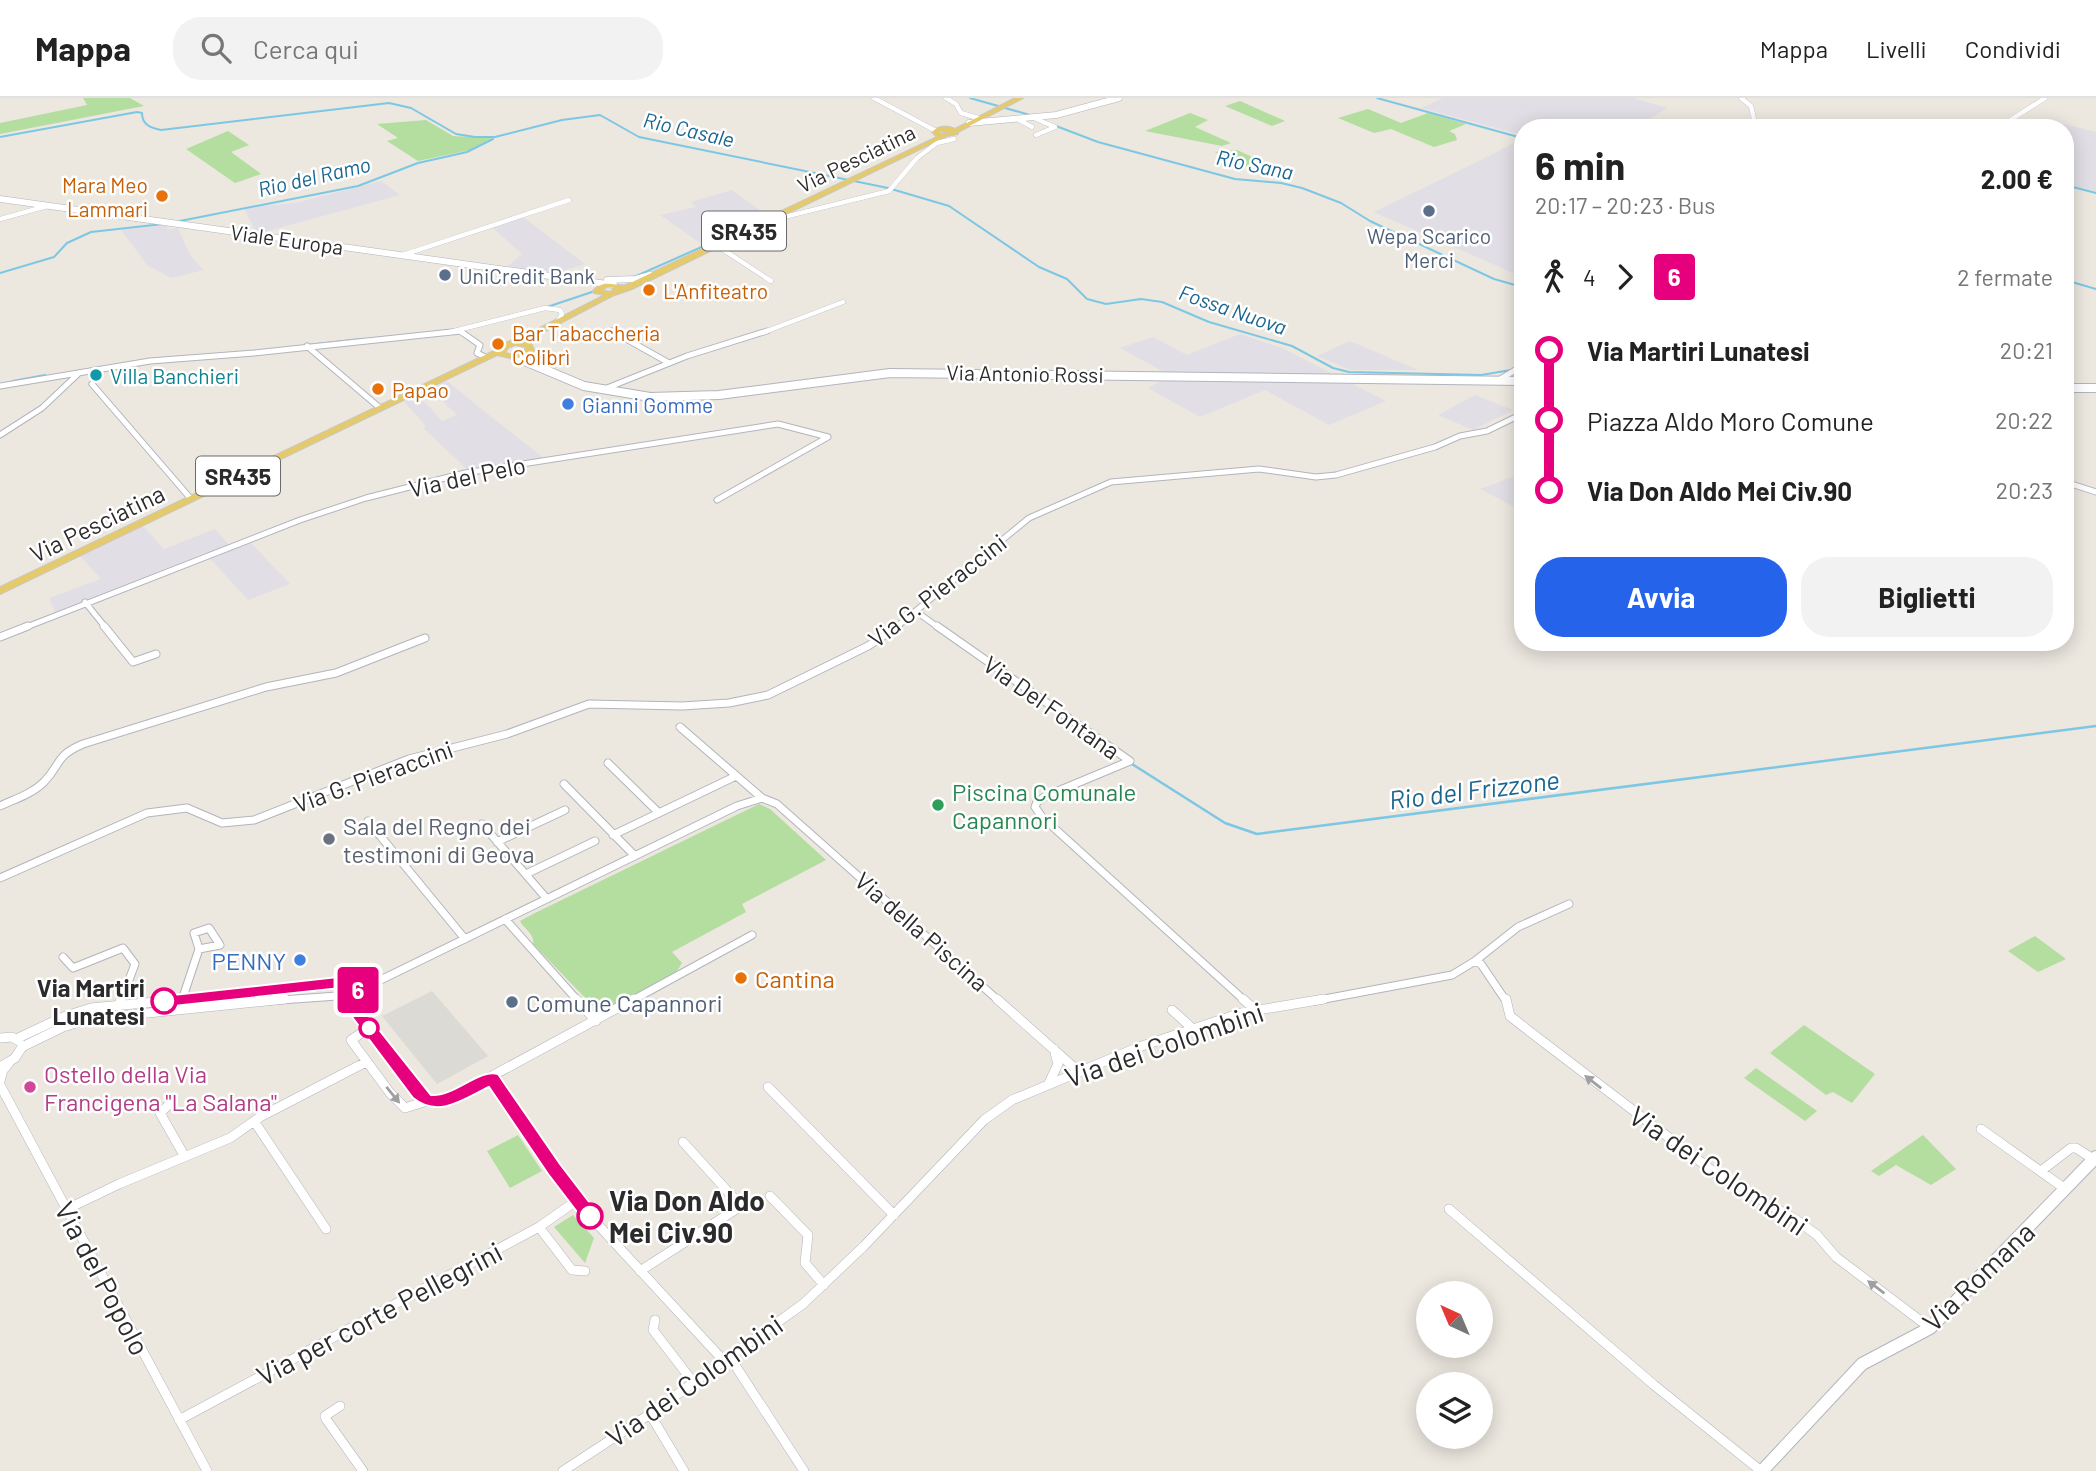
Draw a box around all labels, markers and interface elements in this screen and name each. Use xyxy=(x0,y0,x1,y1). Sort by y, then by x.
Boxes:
search box xyxy=(173,17,663,80)
text: Mappa xyxy=(35,28,131,68)
icon: search xyxy=(197,29,235,67)
text: Cerca qui xyxy=(253,33,359,64)
text: Mappa xyxy=(1760,34,1828,63)
text: Livelli xyxy=(1866,34,1927,63)
text: Condividi xyxy=(1965,34,2061,63)
water label: Rio Casale xyxy=(641,106,737,152)
street label: Via Pesciatina xyxy=(793,119,919,197)
text: 6 min xyxy=(1535,142,1625,188)
water label: Rio Sana xyxy=(1214,144,1296,184)
water label: Rio del Ramo xyxy=(255,151,373,201)
text: 2.00 € xyxy=(1981,163,2053,194)
place label: Mara Meo Lammari xyxy=(62,172,148,221)
marker: Mara Meo Lammari xyxy=(154,188,170,204)
text: 20:17 – 20:23 · Bus xyxy=(1535,191,1715,219)
marker: Wepa Scarico Merci xyxy=(1421,203,1437,219)
road number: SR435 xyxy=(702,212,786,250)
street label: Viale Europa xyxy=(229,219,345,259)
place label: Wepa Scarico Merci xyxy=(1367,223,1491,272)
icon: walk xyxy=(1535,258,1573,296)
icon: forward xyxy=(1606,258,1644,296)
text: 6 xyxy=(1668,262,1681,291)
place label: UniCredit Bank xyxy=(459,263,595,288)
text: 4 xyxy=(1583,263,1596,291)
text: 2 fermate xyxy=(1957,263,2053,291)
marker: UniCredit Bank xyxy=(437,267,453,283)
place label: L'Anfiteatro xyxy=(663,278,768,303)
water label: Fossa Nuova xyxy=(1176,279,1290,339)
marker: L'Anfiteatro xyxy=(641,282,657,298)
place label: Bar Tabaccheria Colibrì xyxy=(512,320,660,369)
text: Via Martiri Lunatesi xyxy=(1587,335,1810,366)
marker: Bar Tabaccheria Colibrì xyxy=(490,336,506,352)
text: 20:21 xyxy=(2000,336,2053,364)
street label: Via Antonio Rossi xyxy=(946,359,1104,387)
place label: Villa Banchieri xyxy=(110,363,239,388)
marker: Villa Banchieri xyxy=(88,367,104,383)
place label: Papao xyxy=(392,377,449,402)
marker: Papao xyxy=(370,381,386,397)
place label: Gianni Gomme xyxy=(582,392,713,417)
marker: Gianni Gomme xyxy=(560,396,576,412)
text: Piazza Aldo Moro Comune xyxy=(1587,405,1874,436)
text: 20:22 xyxy=(1995,406,2053,434)
street label: Via del Pelo xyxy=(406,449,528,503)
road number: SR435 xyxy=(196,456,280,496)
text: Via Don Aldo Mei Civ.90 xyxy=(1587,475,1852,506)
text: 20:23 xyxy=(1996,476,2053,504)
street label: Via Pesciatina xyxy=(25,478,169,568)
street label: Via G. Pieraccini xyxy=(862,527,1012,653)
button: Avvia xyxy=(1535,557,1787,637)
button: Biglietti xyxy=(1801,557,2053,637)
street label: Via Del Fontana xyxy=(978,649,1126,765)
street label: Via G. Pieraccini xyxy=(289,734,457,818)
water label: Rio del Frizzone xyxy=(1387,763,1561,815)
place label: Piscina Comunale Capannori xyxy=(952,777,1136,834)
marker: Piscina Comunale Capannori xyxy=(930,797,946,813)
place label: Sala del Regno dei testimoni di Geova xyxy=(343,811,534,868)
marker: Sala del Regno dei testimoni di Geova xyxy=(321,831,337,847)
street label: Via della Piscina xyxy=(849,865,995,997)
place label: PENNY xyxy=(212,946,286,975)
marker: PENNY xyxy=(292,952,308,968)
place label: Cantina xyxy=(755,964,835,993)
line badge: 6 xyxy=(335,967,381,1013)
marker: Cantina xyxy=(733,970,749,986)
place label: Via Martiri Lunatesi xyxy=(37,973,145,1030)
text: 6 xyxy=(352,975,364,1004)
marker: Via Martiri Lunatesi xyxy=(151,988,177,1014)
place label: Comune Capannori xyxy=(526,988,723,1017)
marker: Comune Capannori xyxy=(504,994,520,1010)
street label: Via dei Colombini xyxy=(1060,994,1268,1094)
unlabelled marker xyxy=(359,1018,379,1038)
place label: Ostello della Via Francigena "La Salana" xyxy=(44,1059,277,1116)
one-way arrow xyxy=(1585,1074,1603,1089)
marker: Ostello della Via Francigena "La Salana" xyxy=(22,1079,38,1095)
one-way arrow xyxy=(385,1086,400,1104)
street label: Via dei Colombini xyxy=(1623,1098,1815,1242)
place label: Via Don Aldo Mei Civ.90 xyxy=(609,1183,765,1249)
street label: Via del Popolo xyxy=(48,1195,158,1361)
marker: Via Don Aldo Mei Civ.90 xyxy=(577,1203,603,1229)
street label: Via Romana xyxy=(1915,1214,2041,1338)
street label: Via per corte Pellegrini xyxy=(250,1234,508,1392)
one-way arrow xyxy=(1867,1279,1885,1294)
north arrow xyxy=(1416,1281,1493,1358)
map controls xyxy=(1416,1281,1493,1449)
street label: Via dei Colombini xyxy=(599,1306,789,1454)
button: layers xyxy=(1416,1372,1493,1449)

